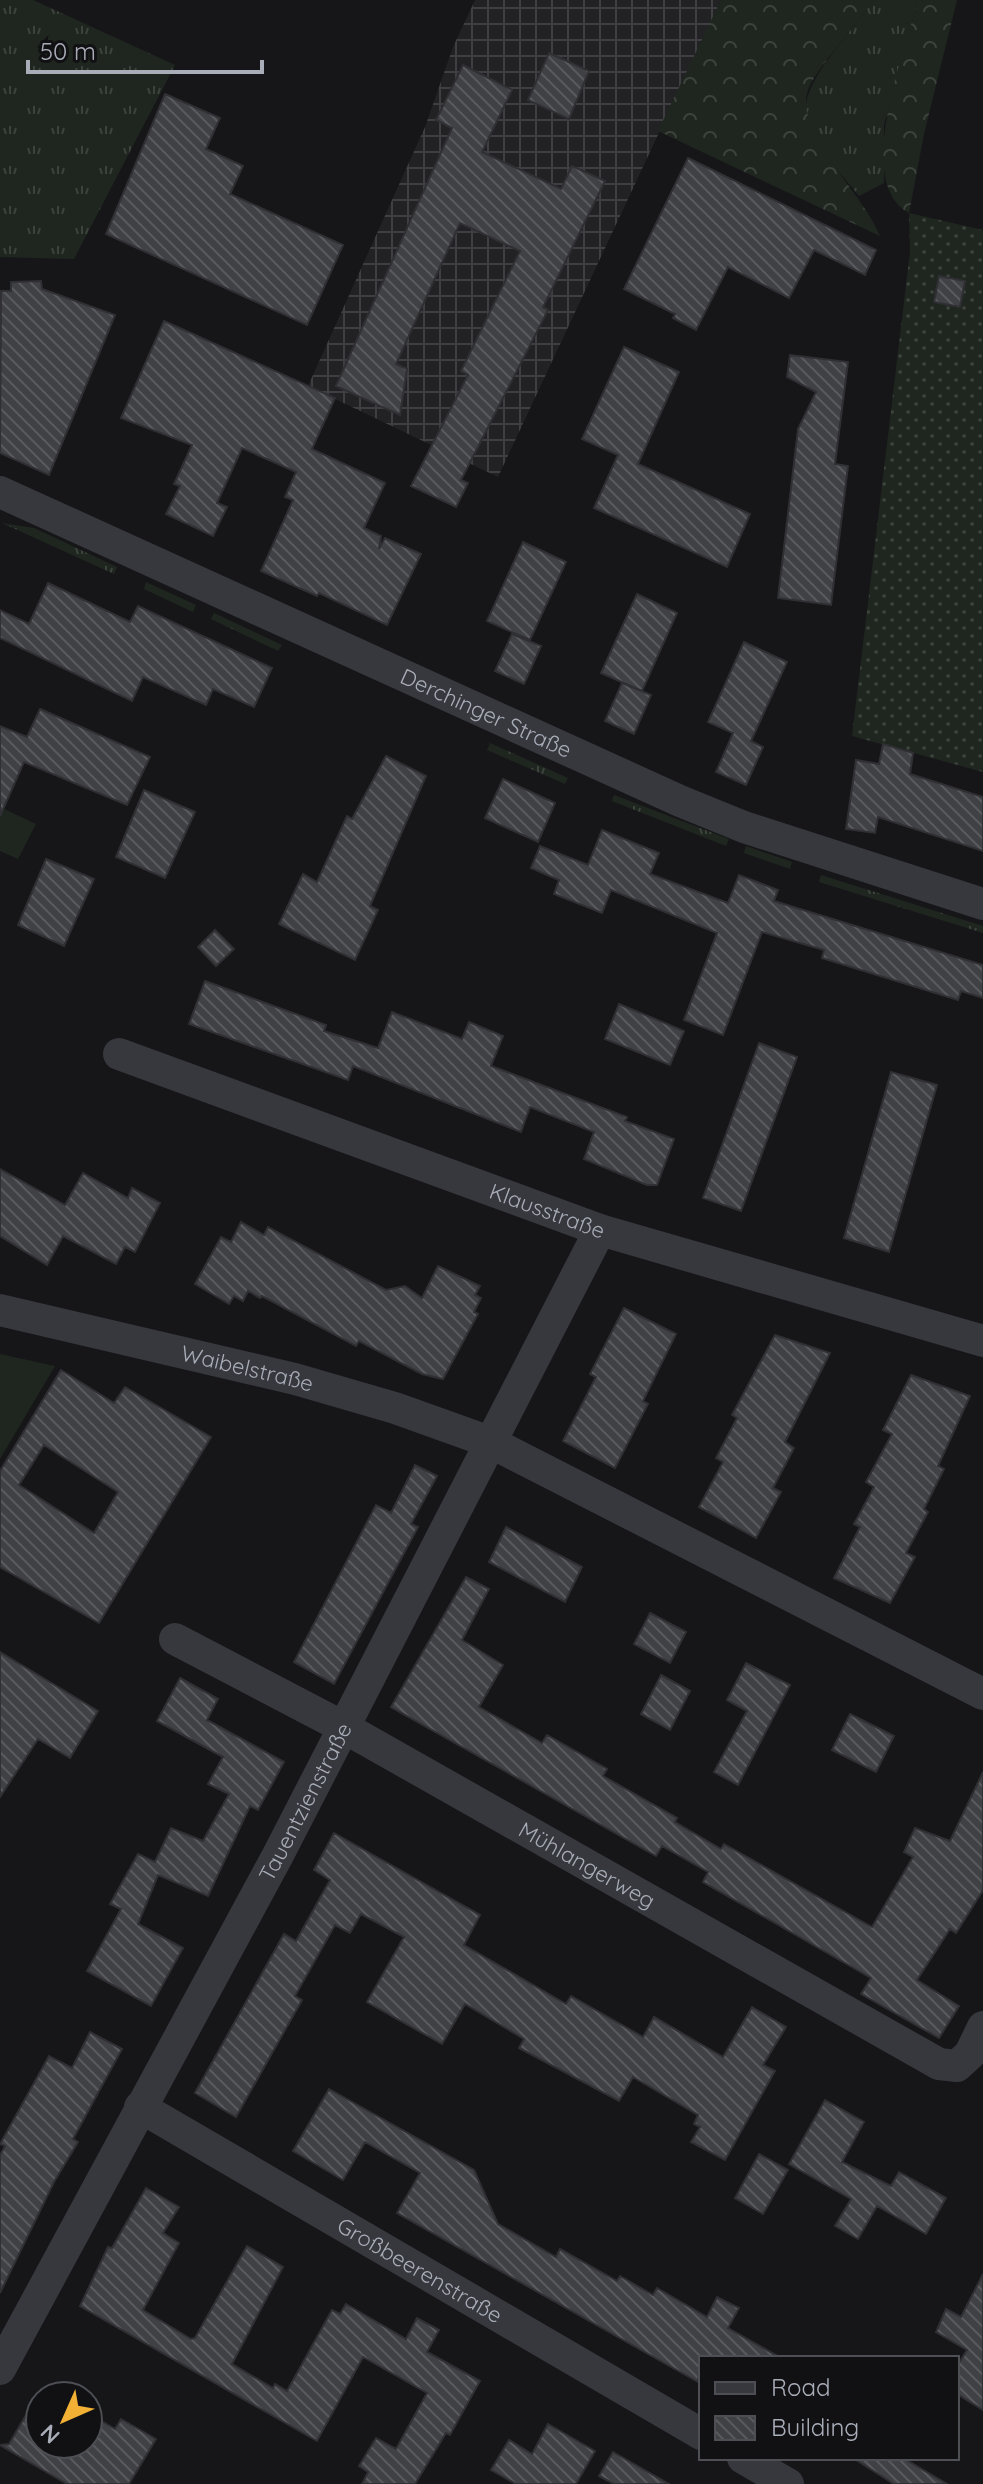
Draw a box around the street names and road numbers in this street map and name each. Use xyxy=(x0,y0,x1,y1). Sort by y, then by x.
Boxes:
street label: Derchinger Straße xyxy=(396,662,576,764)
street label: Klausstraße xyxy=(486,1177,609,1245)
street label: Waibelstraße xyxy=(178,1339,317,1398)
street label: Tauentzienstraße xyxy=(252,1718,358,1886)
street label: Mühlangerweg xyxy=(514,1815,660,1915)
street label: Großbeerenstraße xyxy=(332,2211,508,2329)

